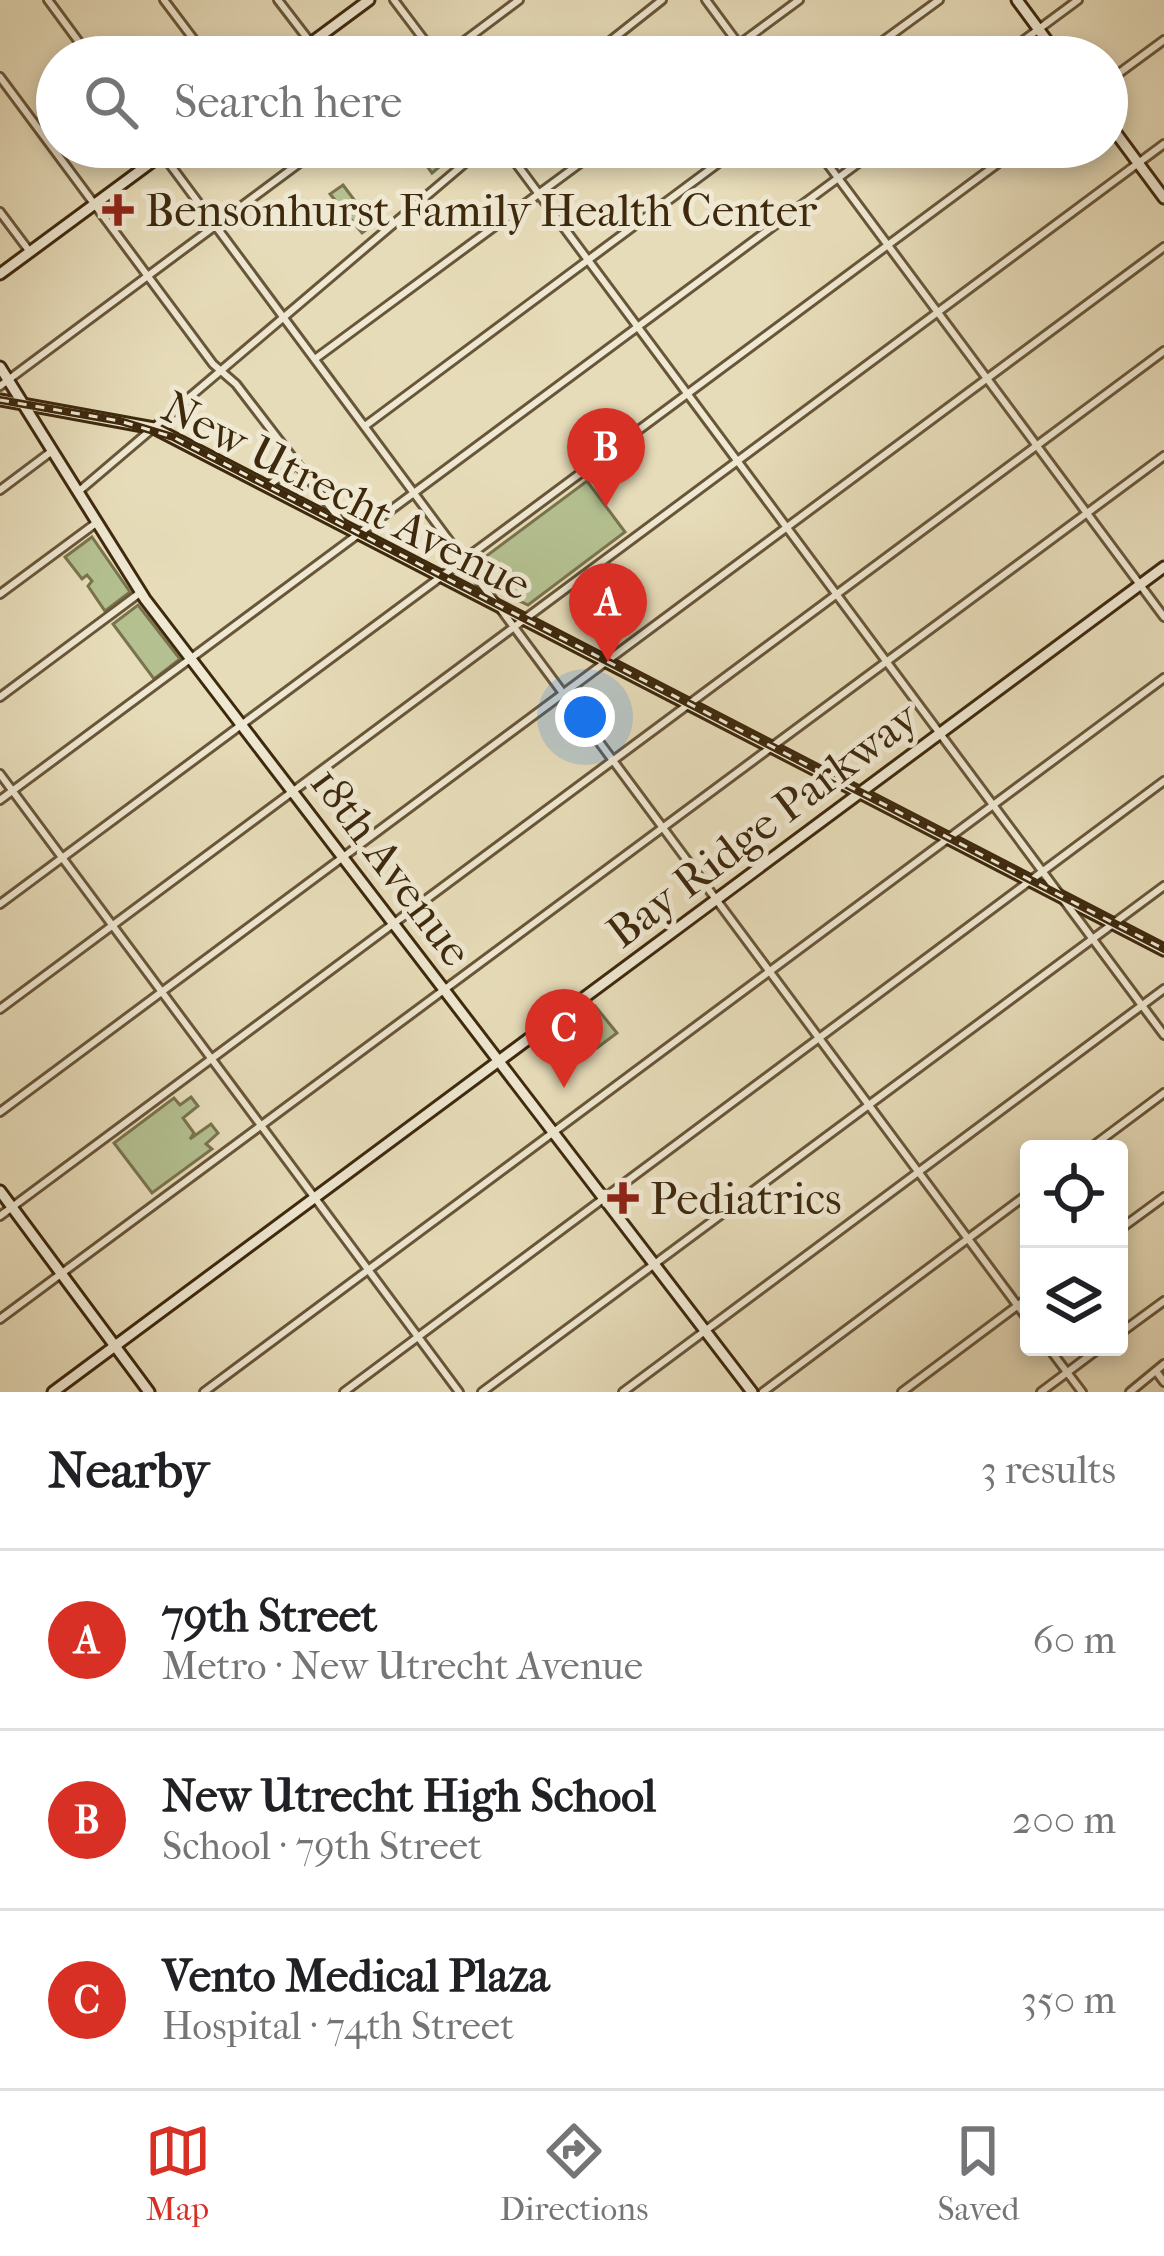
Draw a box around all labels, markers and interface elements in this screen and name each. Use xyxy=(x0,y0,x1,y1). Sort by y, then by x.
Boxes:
search box xyxy=(36,36,1128,168)
icon: search xyxy=(78,69,144,135)
text: Search here xyxy=(174,76,402,129)
place label: Bensonhurst Family Health Center xyxy=(145,185,818,238)
marker: Bensonhurst Family Health Center xyxy=(102,194,134,226)
street label: New Utrecht Avenue xyxy=(153,381,539,612)
pin: B xyxy=(567,408,645,507)
pin: A xyxy=(569,563,647,662)
your location xyxy=(555,687,615,747)
street label: Bay Ridge Parkway xyxy=(597,690,930,959)
street label: 18th Avenue xyxy=(299,757,483,977)
pin: C xyxy=(525,989,603,1088)
map controls xyxy=(1020,1140,1128,1356)
button: locate xyxy=(1020,1140,1128,1248)
place label: Pediatrics xyxy=(650,1173,842,1226)
marker: Pediatrics xyxy=(607,1182,639,1214)
button: layers xyxy=(1020,1248,1128,1356)
text: Nearby xyxy=(48,1440,209,1500)
text: 3 results xyxy=(981,1447,1116,1493)
text: 79th Street xyxy=(162,1590,377,1643)
text: A xyxy=(74,1617,100,1663)
text: 60 m xyxy=(1033,1617,1116,1663)
text: Metro · New Utrecht Avenue xyxy=(162,1643,643,1689)
text: New Utrecht High School xyxy=(162,1770,656,1823)
text: B xyxy=(74,1797,100,1843)
text: 200 m xyxy=(1012,1797,1116,1843)
text: School · 79th Street xyxy=(162,1823,482,1869)
text: Vento Medical Plaza xyxy=(162,1950,550,2003)
text: C xyxy=(74,1977,100,2023)
text: 350 m xyxy=(1021,1977,1116,2023)
text: Hospital · 74th Street xyxy=(162,2003,514,2049)
tab: Map xyxy=(145,2118,211,2229)
tab: Directions xyxy=(500,2118,648,2229)
tab: Saved xyxy=(938,2118,1019,2229)

